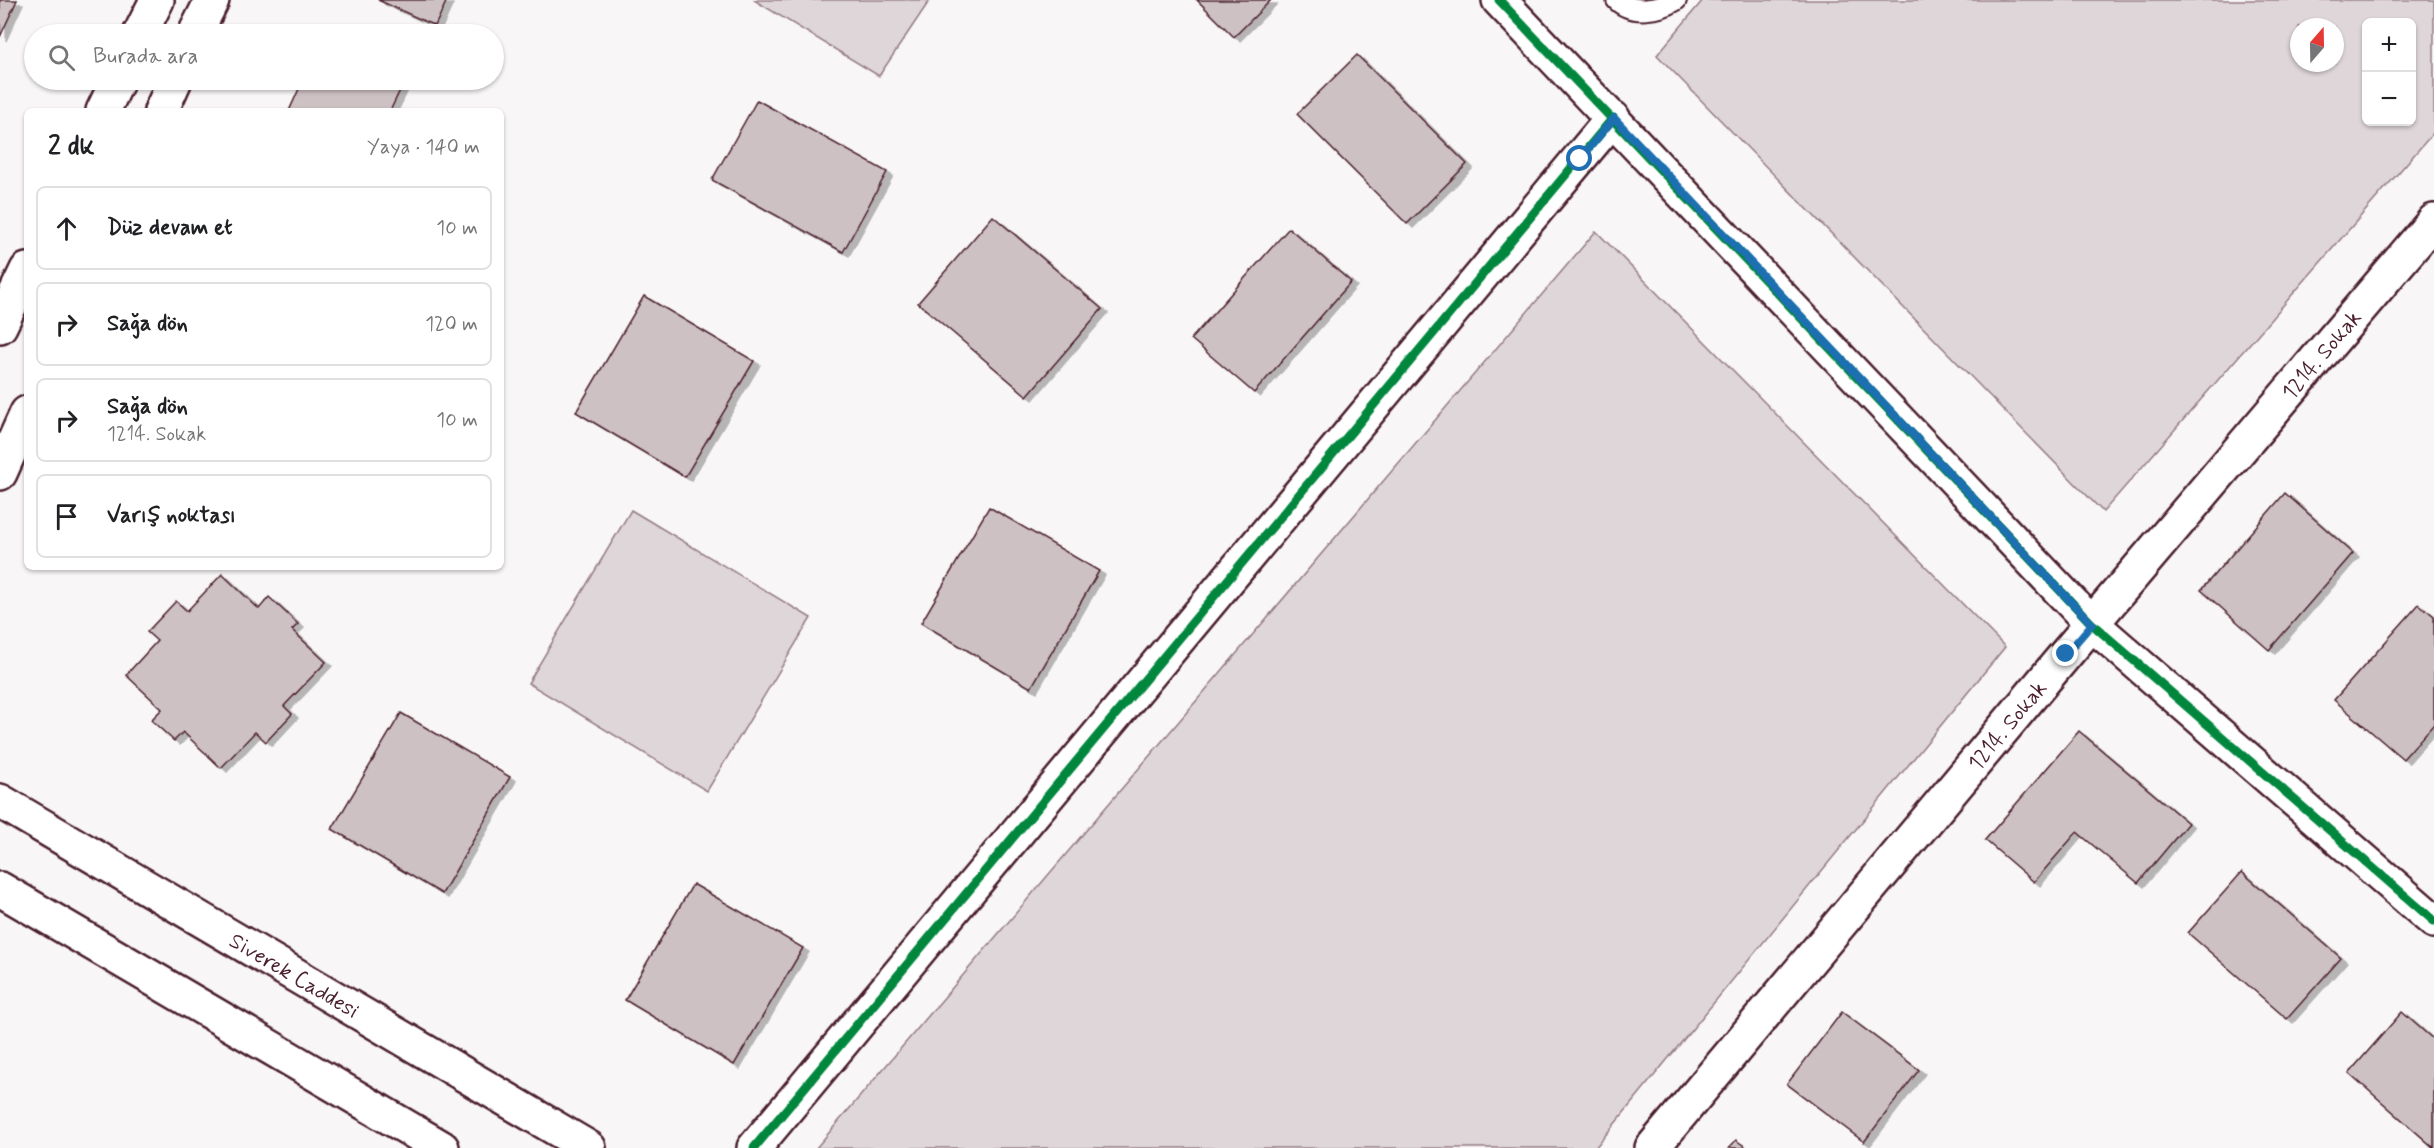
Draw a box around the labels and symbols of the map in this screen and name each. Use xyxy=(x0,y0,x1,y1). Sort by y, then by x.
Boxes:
north arrow xyxy=(2290,18,2344,72)
route start xyxy=(1566,145,1592,171)
street label: 1214. Sokak xyxy=(2276,305,2368,406)
route end xyxy=(2052,640,2078,666)
street label: 1214. Sokak xyxy=(1962,675,2054,777)
street label: Siverek Caddesi xyxy=(224,927,364,1025)

